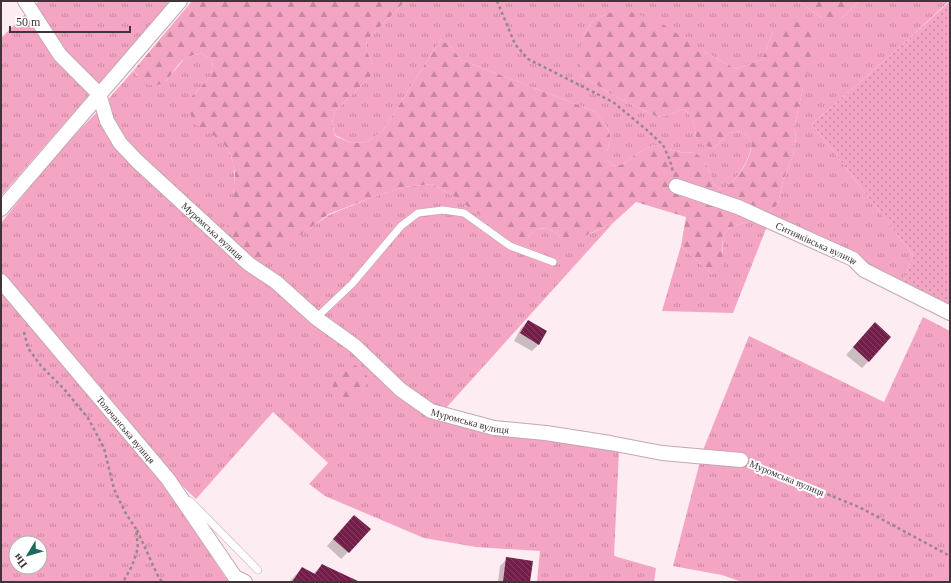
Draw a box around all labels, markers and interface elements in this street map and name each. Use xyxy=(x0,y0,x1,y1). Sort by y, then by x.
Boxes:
scale bar xyxy=(10,8,130,34)
text: 50 m xyxy=(16,15,41,29)
street label: Муромська вулиця xyxy=(180,200,246,262)
street label: Ситняківська вулиця xyxy=(774,219,860,266)
street label: Толочанська вулиця xyxy=(95,393,158,466)
street label: Муромська вулиця xyxy=(430,406,510,435)
street label: Муромська вулиця xyxy=(748,458,826,498)
north arrow xyxy=(8,535,48,575)
text: Пн xyxy=(10,551,29,571)

